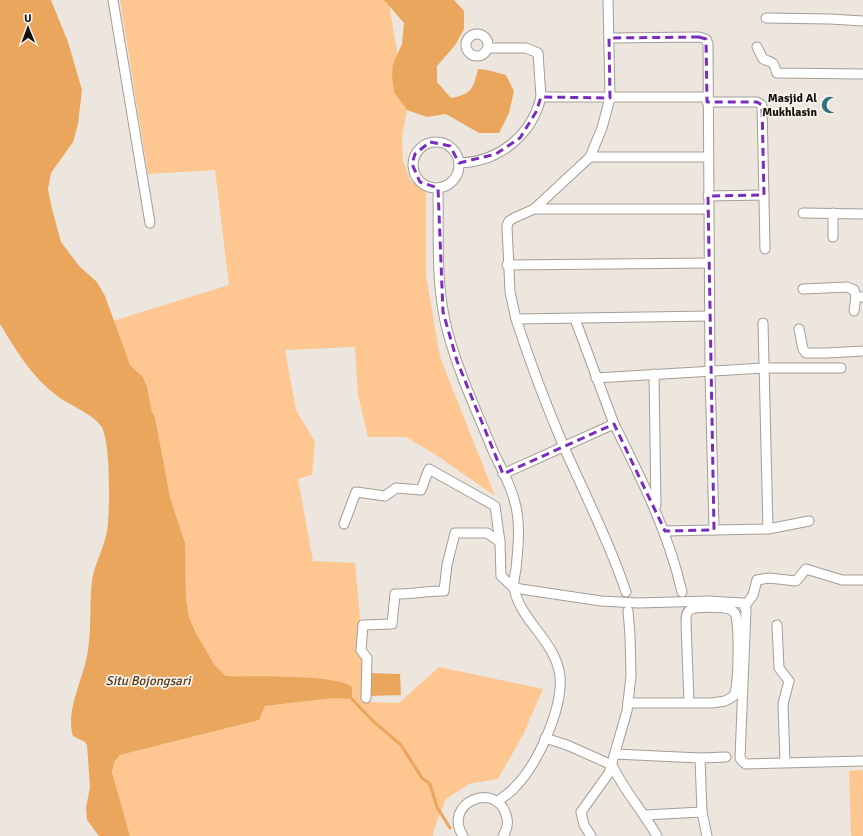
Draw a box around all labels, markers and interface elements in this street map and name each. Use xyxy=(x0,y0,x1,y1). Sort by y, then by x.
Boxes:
north arrow xyxy=(8,8,48,48)
text: U xyxy=(24,12,32,25)
place label: Masjid Al Mukhlasin xyxy=(762,91,817,120)
mosque icon: Masjid Al Mukhlasin xyxy=(820,95,840,115)
water label: Situ Bojongsari xyxy=(106,673,192,689)

